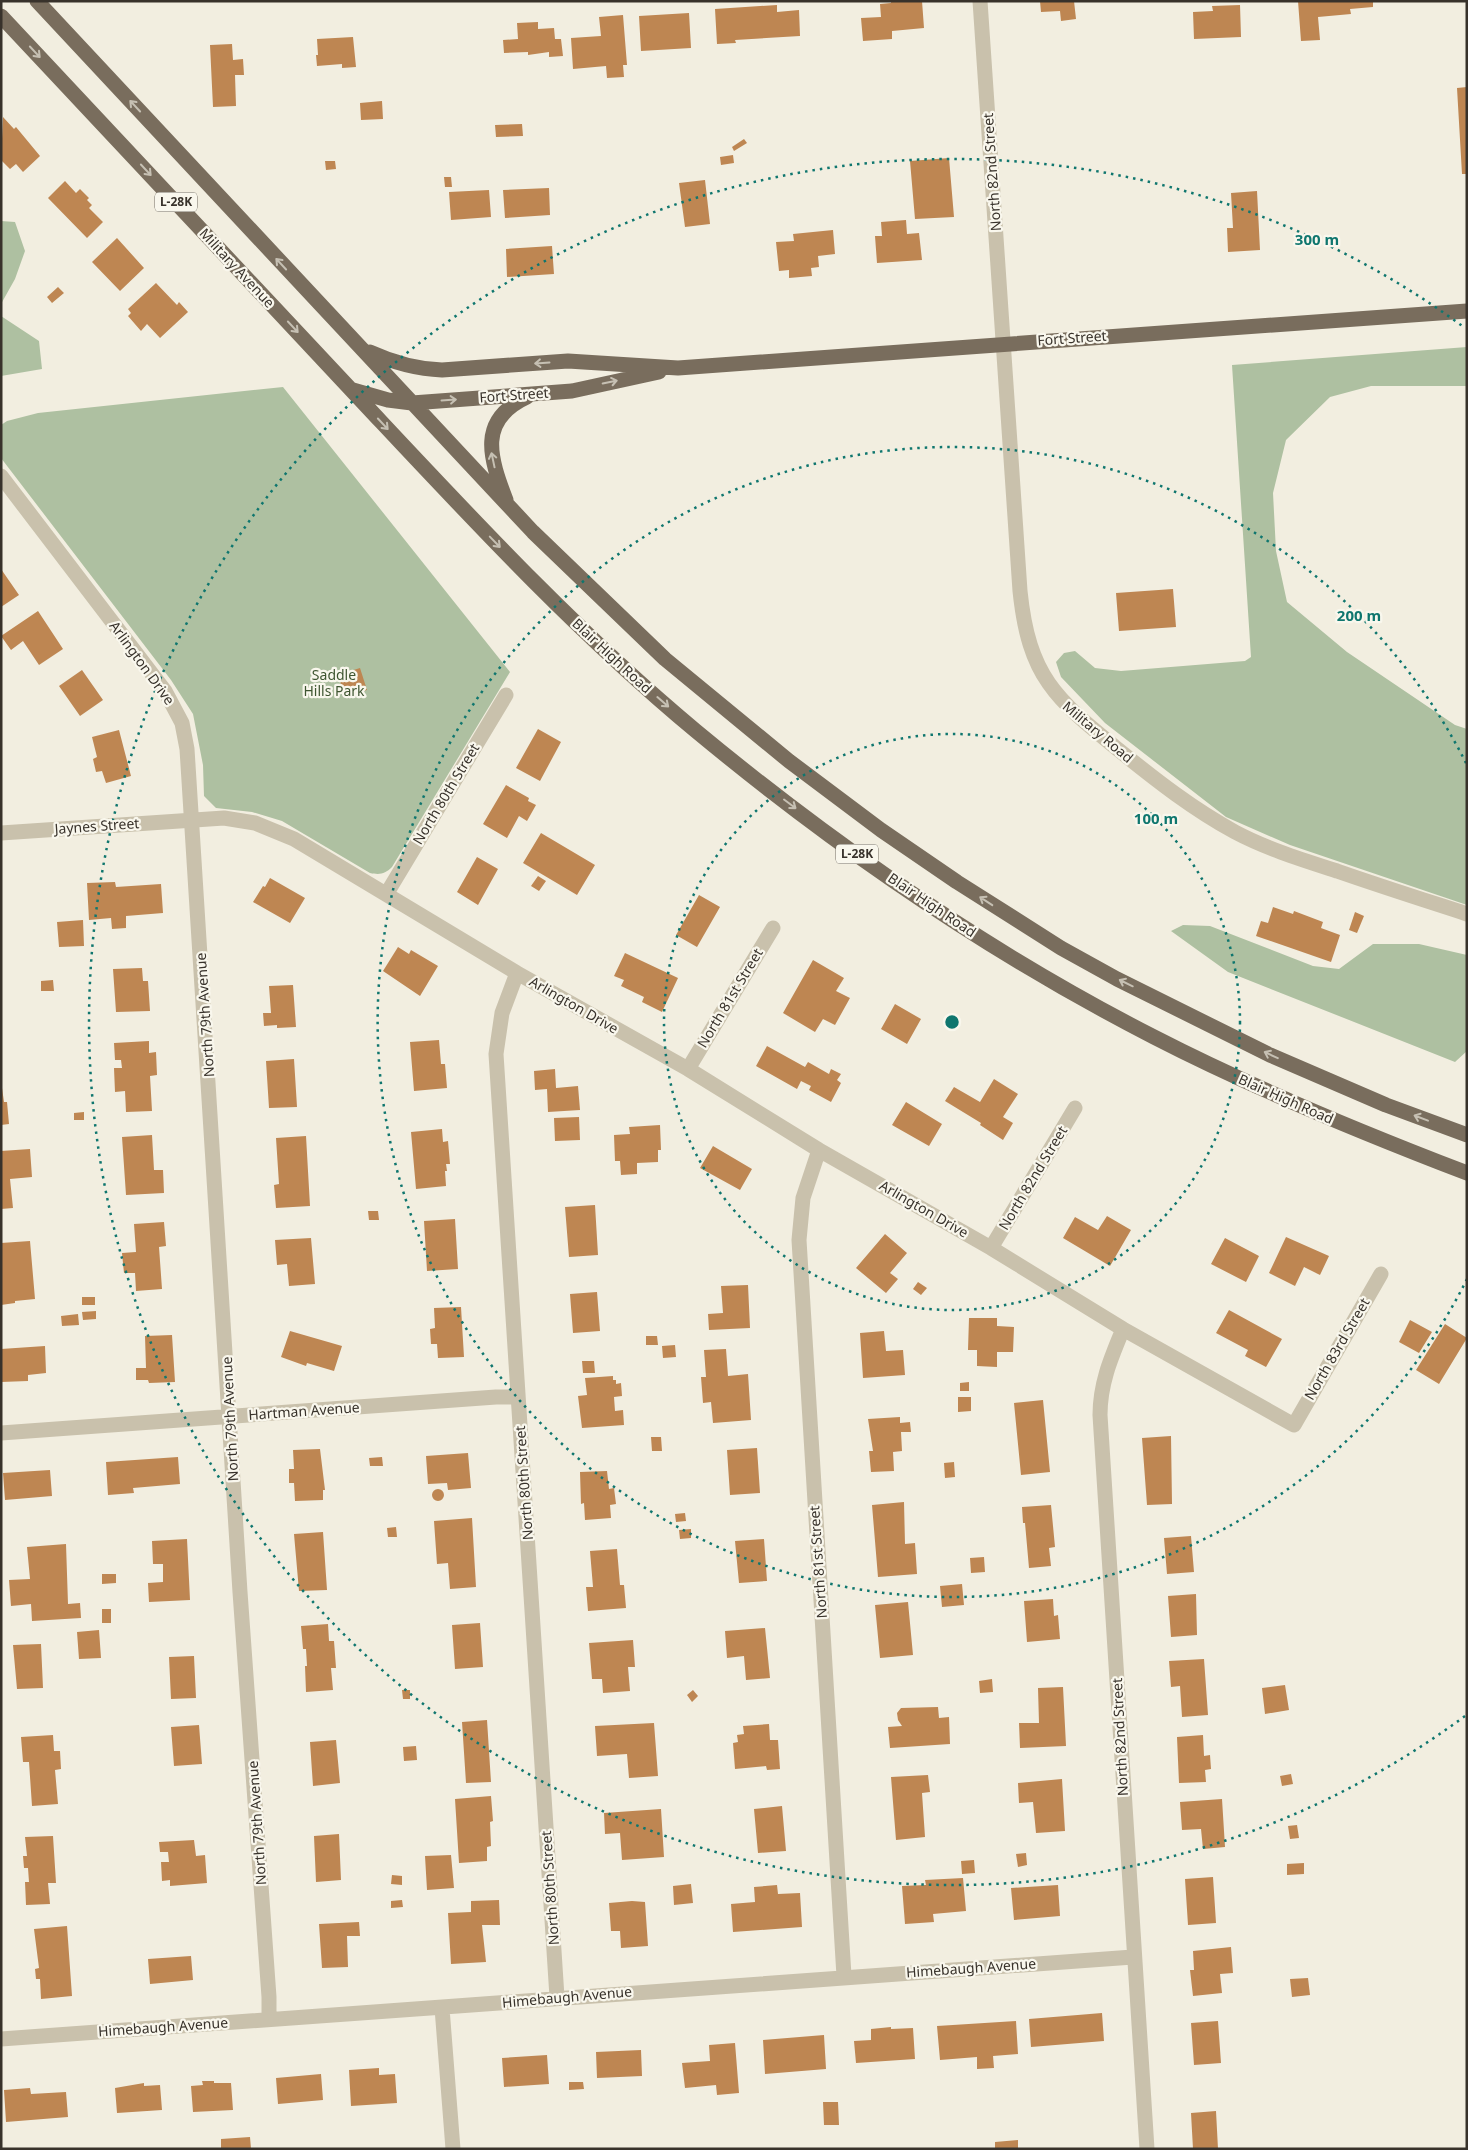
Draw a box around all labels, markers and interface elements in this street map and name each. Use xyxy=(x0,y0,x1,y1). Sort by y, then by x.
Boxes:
one-way arrow xyxy=(29,45,41,58)
one-way arrow xyxy=(129,100,141,113)
street label: North 82nd Street xyxy=(978,112,1005,232)
one-way arrow xyxy=(140,164,152,177)
road number: L-28K xyxy=(155,192,197,212)
street label: Military Avenue xyxy=(196,224,279,312)
text: 300 m xyxy=(1295,229,1339,249)
one-way arrow xyxy=(275,258,287,270)
one-way arrow xyxy=(287,321,299,334)
street label: Fort Street xyxy=(1037,326,1107,349)
one-way arrow xyxy=(534,359,550,368)
one-way arrow xyxy=(602,377,618,387)
street label: Fort Street xyxy=(479,383,549,406)
one-way arrow xyxy=(440,396,456,405)
one-way arrow xyxy=(377,417,389,430)
one-way arrow xyxy=(488,453,498,469)
one-way arrow xyxy=(489,535,501,548)
text: 200 m xyxy=(1337,605,1381,625)
street label: Blair High Road xyxy=(569,614,656,697)
street label: Arlington Drive xyxy=(105,617,179,709)
park label: Saddle Hills Park xyxy=(303,665,365,700)
one-way arrow xyxy=(656,696,669,707)
street label: Military Road xyxy=(1059,696,1138,767)
street label: North 80th Street xyxy=(408,740,483,848)
one-way arrow xyxy=(783,798,796,809)
text: 100 m xyxy=(1134,808,1178,828)
street label: Jaynes Street xyxy=(52,813,140,838)
road number: L-28K xyxy=(836,844,878,864)
street label: Blair High Road xyxy=(885,868,980,941)
one-way arrow xyxy=(979,896,993,906)
street label: North 81st Street xyxy=(692,945,767,1051)
street label: North 79th Avenue xyxy=(191,952,218,1078)
street label: Arlington Drive xyxy=(526,971,622,1038)
one-way arrow xyxy=(1119,978,1134,987)
centre of rings xyxy=(943,1013,961,1031)
one-way arrow xyxy=(1264,1050,1279,1060)
street label: Blair High Road xyxy=(1236,1069,1337,1128)
one-way arrow xyxy=(1414,1113,1429,1122)
street label: North 82nd Street xyxy=(994,1122,1071,1233)
street label: Arlington Drive xyxy=(876,1175,972,1242)
street label: North 83rd Street xyxy=(1300,1294,1374,1403)
street label: North 79th Avenue xyxy=(217,1356,242,1482)
street label: Hartman Avenue xyxy=(248,1397,360,1424)
street label: North 80th Street xyxy=(510,1425,537,1541)
street label: North 81st Street xyxy=(804,1505,831,1619)
street label: North 82nd Street xyxy=(1107,1677,1132,1797)
street label: North 79th Avenue xyxy=(243,1760,270,1886)
street label: North 80th Street xyxy=(536,1830,563,1946)
street label: Himebaugh Avenue xyxy=(905,1953,1037,1982)
street label: Himebaugh Avenue xyxy=(501,1981,633,2012)
street label: Himebaugh Avenue xyxy=(97,2012,229,2041)

